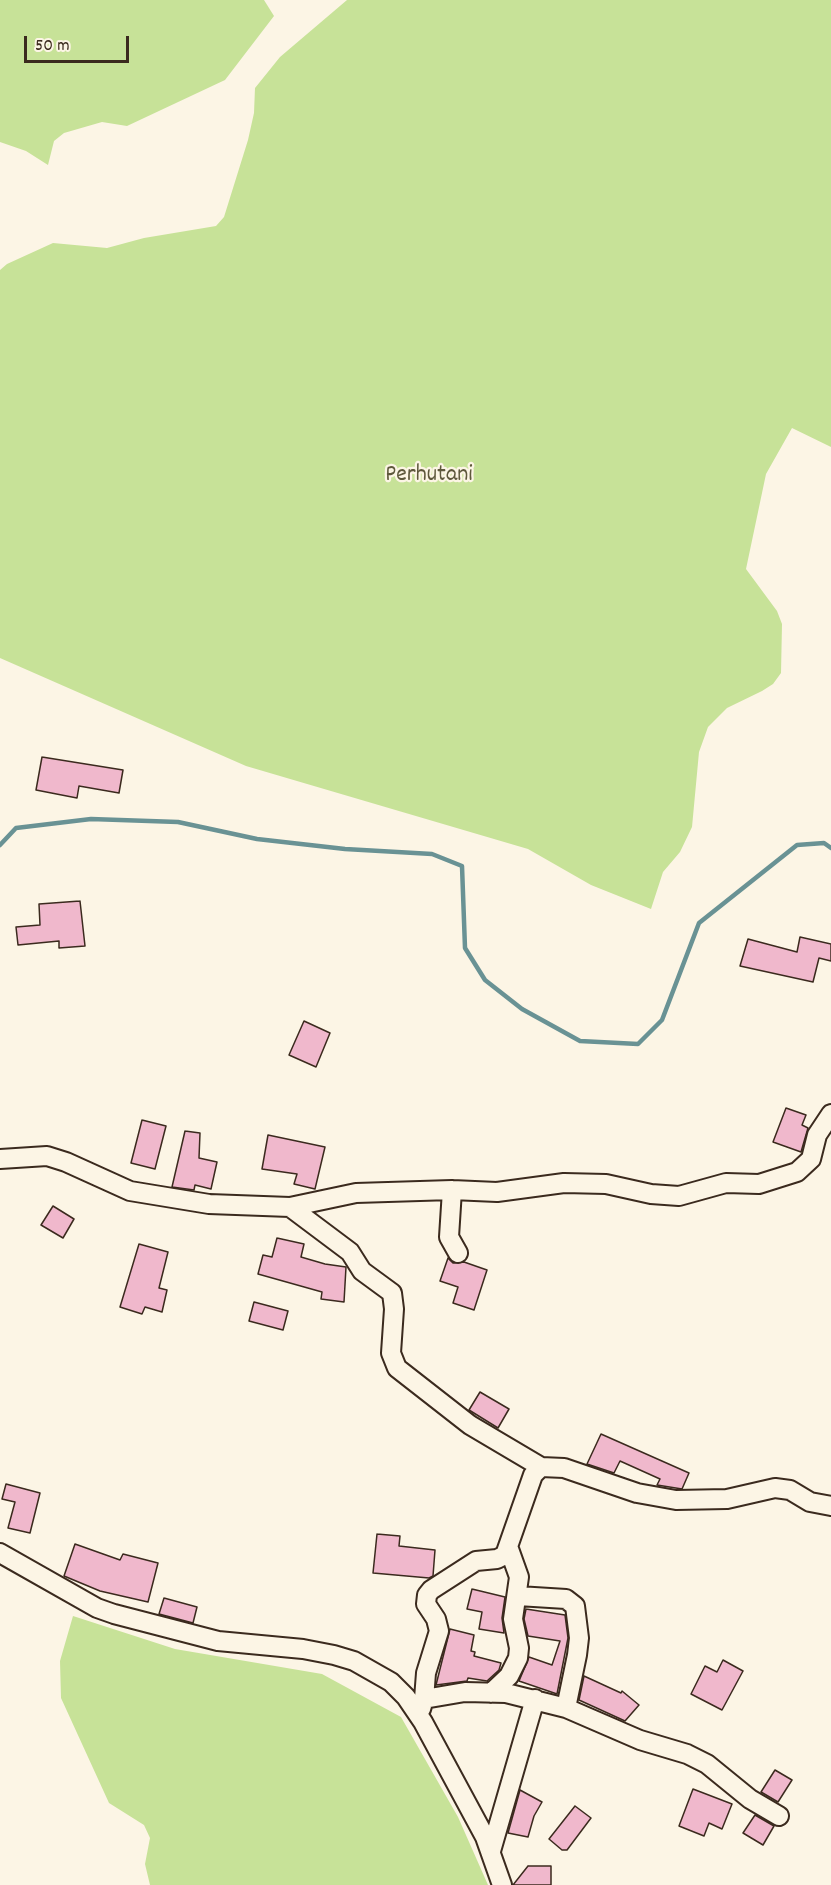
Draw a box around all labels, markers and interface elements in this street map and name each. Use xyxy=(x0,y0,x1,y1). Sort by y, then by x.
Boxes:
scale bar xyxy=(27,24,132,62)
text: 50 m xyxy=(35,34,70,59)
park label: Perhutani xyxy=(385,463,473,491)

